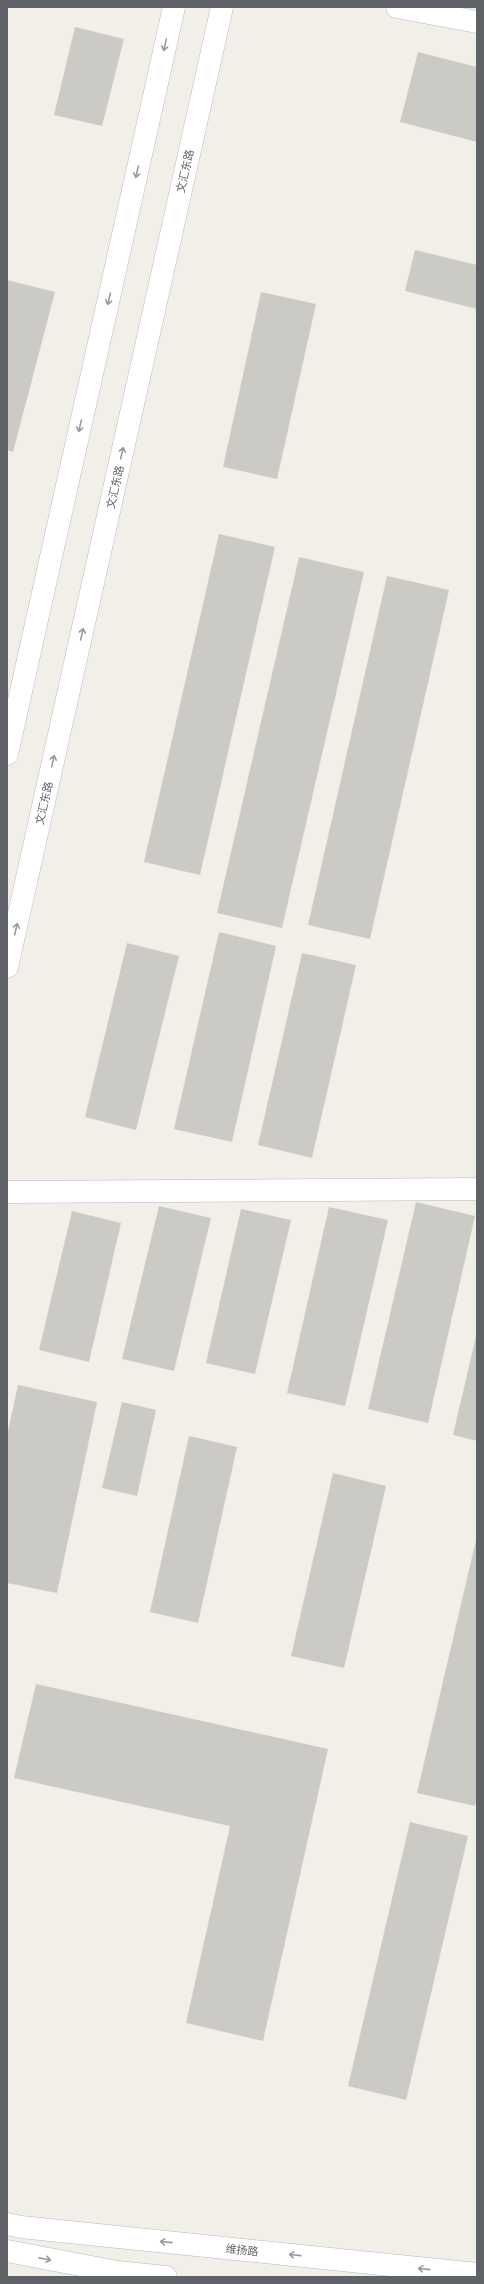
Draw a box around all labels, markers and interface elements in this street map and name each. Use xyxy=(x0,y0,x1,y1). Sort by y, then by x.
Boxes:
one-way arrow xyxy=(161,38,169,51)
street label: 文汇东路 xyxy=(173,148,197,194)
one-way arrow xyxy=(133,165,140,178)
one-way arrow xyxy=(104,292,112,305)
one-way arrow xyxy=(76,419,84,432)
one-way arrow xyxy=(119,446,127,459)
street label: 文汇东路 xyxy=(103,464,127,510)
one-way arrow xyxy=(78,628,86,641)
one-way arrow xyxy=(50,755,58,768)
street label: 文汇东路 xyxy=(32,780,56,826)
one-way arrow xyxy=(12,923,20,936)
one-way arrow xyxy=(160,2238,173,2246)
street label: 维扬路 xyxy=(225,2241,259,2259)
one-way arrow xyxy=(289,2252,302,2259)
one-way arrow xyxy=(38,2255,51,2263)
one-way arrow xyxy=(418,2265,431,2272)

